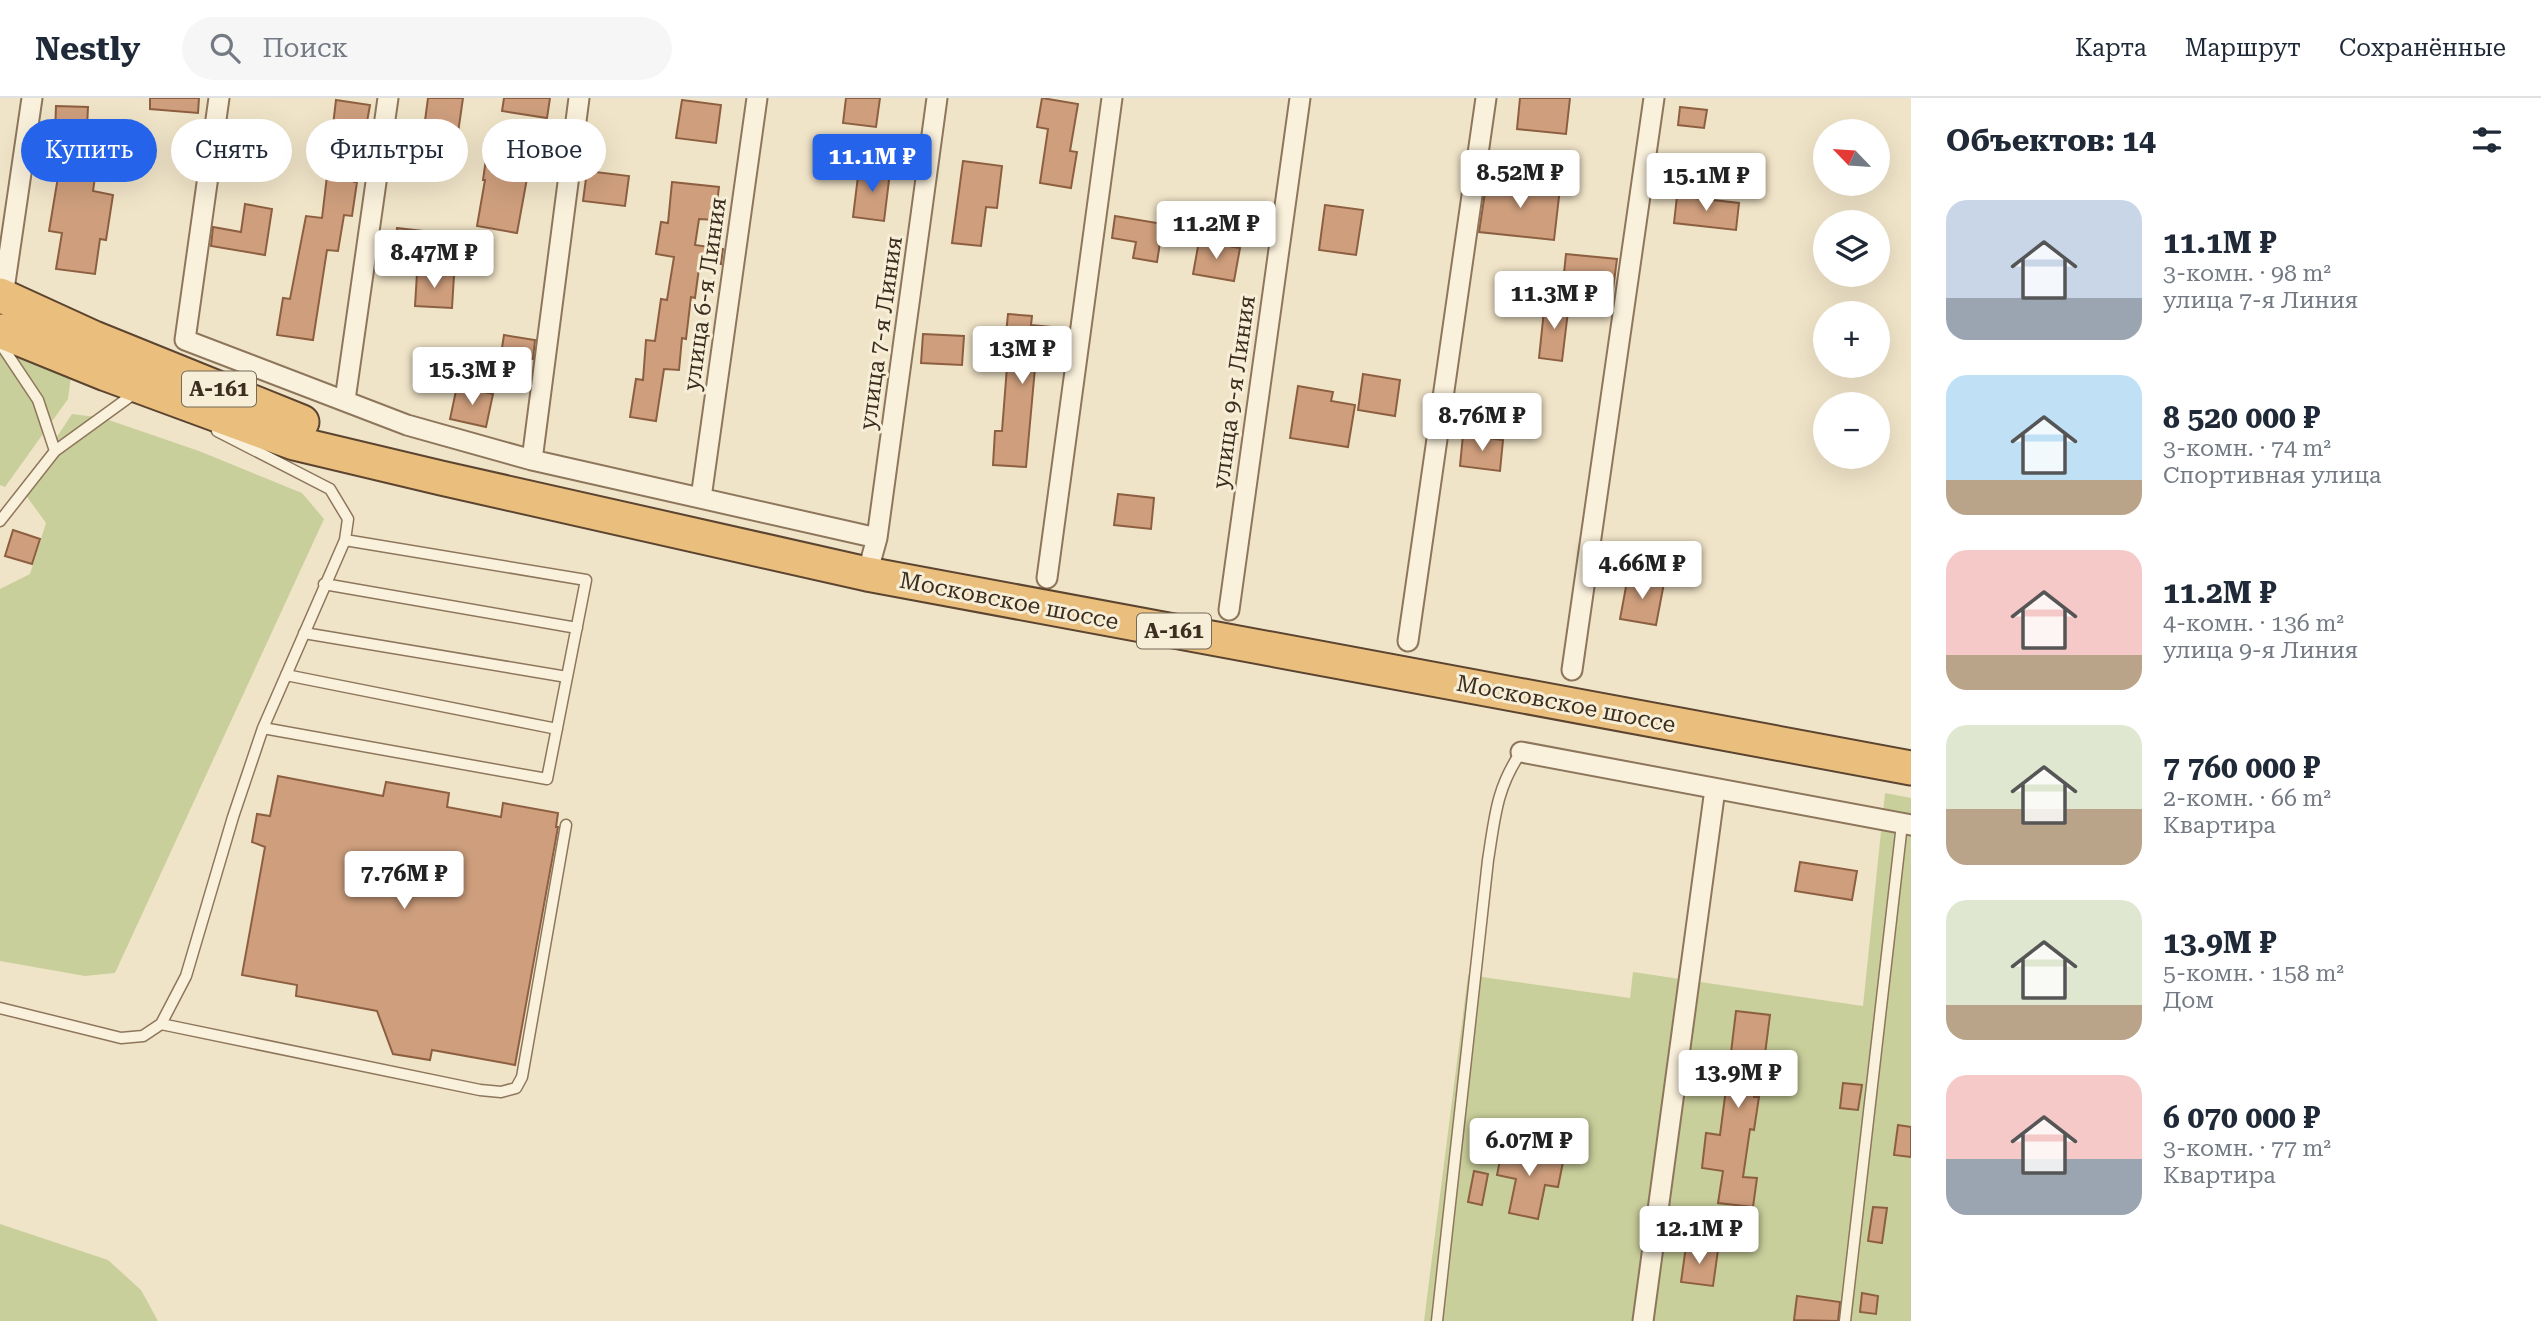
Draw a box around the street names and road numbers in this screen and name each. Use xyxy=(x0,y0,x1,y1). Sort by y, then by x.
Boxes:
street label: улица 6-я Линия xyxy=(678,196,732,392)
street label: улица 7-я Линия xyxy=(854,235,908,431)
street label: улица 9-я Линия xyxy=(1207,294,1261,490)
road number: А-161 xyxy=(182,372,256,406)
street label: Московское шоссе xyxy=(897,567,1121,635)
road number: А-161 xyxy=(1137,614,1211,648)
street label: Московское шоссе xyxy=(1454,670,1678,738)

